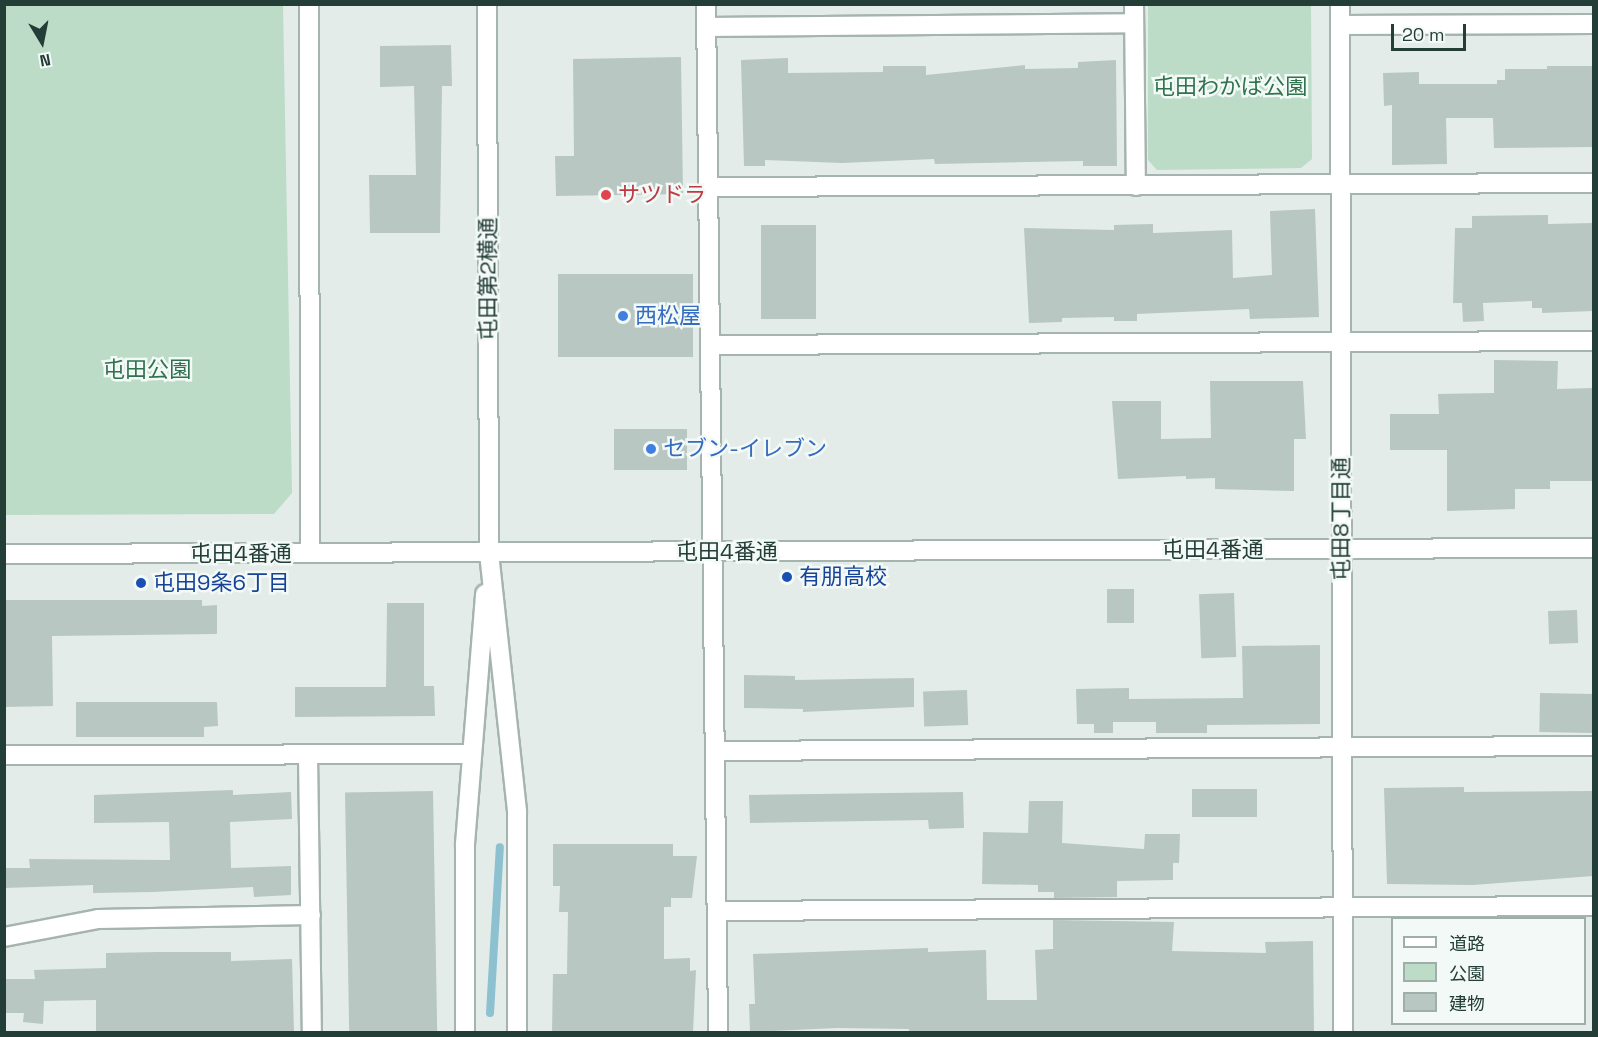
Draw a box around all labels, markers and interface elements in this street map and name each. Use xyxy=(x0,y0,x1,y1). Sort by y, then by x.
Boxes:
north arrow xyxy=(12,12,72,72)
scale bar xyxy=(1394,12,1469,50)
text: 20 m xyxy=(1402,23,1445,46)
text: N xyxy=(38,49,52,71)
park label: 屯田わかば公園 xyxy=(1153,74,1307,100)
place label: サツドラ xyxy=(618,182,706,208)
marker: サツドラ xyxy=(599,188,613,202)
street label: 屯田第2横通 xyxy=(475,217,501,341)
place label: 西松屋 xyxy=(635,303,701,329)
marker: 西松屋 xyxy=(616,309,630,323)
park label: 屯田公園 xyxy=(103,357,191,383)
place label: セブン-イレブン xyxy=(663,436,827,462)
marker: セブン-イレブン xyxy=(644,442,658,456)
street label: 屯田8丁目通 xyxy=(1328,457,1354,581)
street label: 屯田4番通 xyxy=(1162,537,1264,563)
street label: 屯田4番通 xyxy=(676,539,778,565)
street label: 屯田4番通 xyxy=(190,541,292,567)
place label: 有朋高校 xyxy=(799,564,887,590)
place label: 屯田9条6丁目 xyxy=(153,570,290,596)
marker: 有朋高校 xyxy=(780,570,794,584)
marker: 屯田9条6丁目 xyxy=(134,576,148,590)
legend xyxy=(1391,917,1586,1025)
text: 道路 xyxy=(1449,932,1485,955)
text: 公園 xyxy=(1449,962,1485,985)
text: 建物 xyxy=(1449,992,1485,1015)

